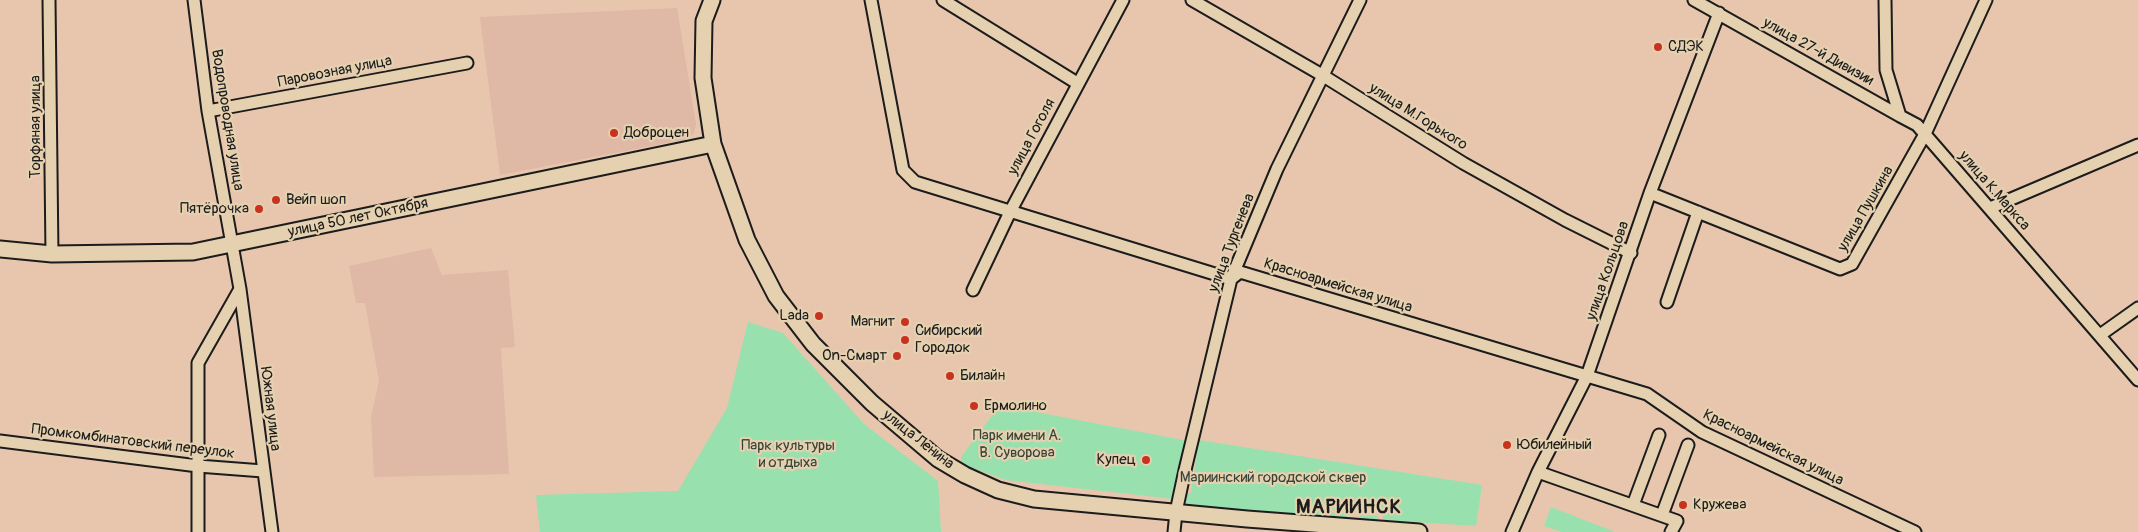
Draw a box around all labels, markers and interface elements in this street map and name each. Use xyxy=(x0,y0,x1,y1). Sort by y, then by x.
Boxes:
street label: улица 27-й Дивизии xyxy=(1759,14,1877,90)
place label: СДЭК xyxy=(1668,38,1704,56)
marker: СДЭК xyxy=(1652,41,1664,53)
street label: Водопроводная улица xyxy=(207,48,247,192)
street label: Паровозная улица xyxy=(276,52,394,92)
street label: Торфяная улица xyxy=(27,75,45,179)
street label: улица М.Горького xyxy=(1365,79,1471,155)
street label: улица Гоголя xyxy=(1004,96,1060,178)
place label: Доброцен xyxy=(624,124,689,142)
marker: Доброцен xyxy=(608,127,620,139)
street label: улица К.Маркса xyxy=(1955,147,2033,235)
street label: улица Пушкина xyxy=(1834,163,1898,255)
place label: Вейп шоп xyxy=(286,191,346,209)
street label: улица Тургенева xyxy=(1205,191,1259,295)
marker: Вейп шоп xyxy=(270,194,282,206)
street label: улица 50 лет Октября xyxy=(286,194,430,242)
place label: Пятёрочка xyxy=(180,200,249,218)
marker: Пятёрочка xyxy=(253,203,265,215)
street label: улица Кольцова xyxy=(1583,219,1633,323)
street label: Красноармейская улица xyxy=(1262,255,1414,317)
place label: Lada xyxy=(779,307,809,325)
marker: Lada xyxy=(813,310,825,322)
place label: Магнит xyxy=(850,313,895,331)
marker: Магнит xyxy=(899,316,911,328)
place label: Сибирский Городок xyxy=(915,322,983,357)
marker: Сибирский Городок xyxy=(899,334,911,346)
place label: On-Смарт xyxy=(822,347,887,365)
marker: On-Смарт xyxy=(891,350,903,362)
street label: Южная улица xyxy=(256,366,284,452)
place label: Билайн xyxy=(960,367,1005,385)
marker: Билайн xyxy=(944,370,956,382)
place label: Ермолино xyxy=(984,397,1047,415)
marker: Ермолино xyxy=(968,400,980,412)
street label: Красноармейская улица xyxy=(1700,406,1846,490)
street label: улица Ленина xyxy=(879,407,957,473)
street label: Промкомбинатовский переулок xyxy=(30,421,236,463)
park label: Парк имени А. В. Суворова xyxy=(973,427,1061,462)
place label: Юбилейный xyxy=(1517,436,1592,454)
park label: Парк культуры и отдыха xyxy=(741,437,835,472)
marker: Юбилейный xyxy=(1501,439,1513,451)
place label: Купец xyxy=(1097,451,1136,469)
marker: Купец xyxy=(1140,454,1152,466)
park label: Мариинский городской сквер xyxy=(1180,469,1366,487)
district label: МАРИИНСК xyxy=(1295,496,1403,520)
place label: Кружева xyxy=(1693,496,1746,514)
marker: Кружева xyxy=(1677,499,1689,511)

